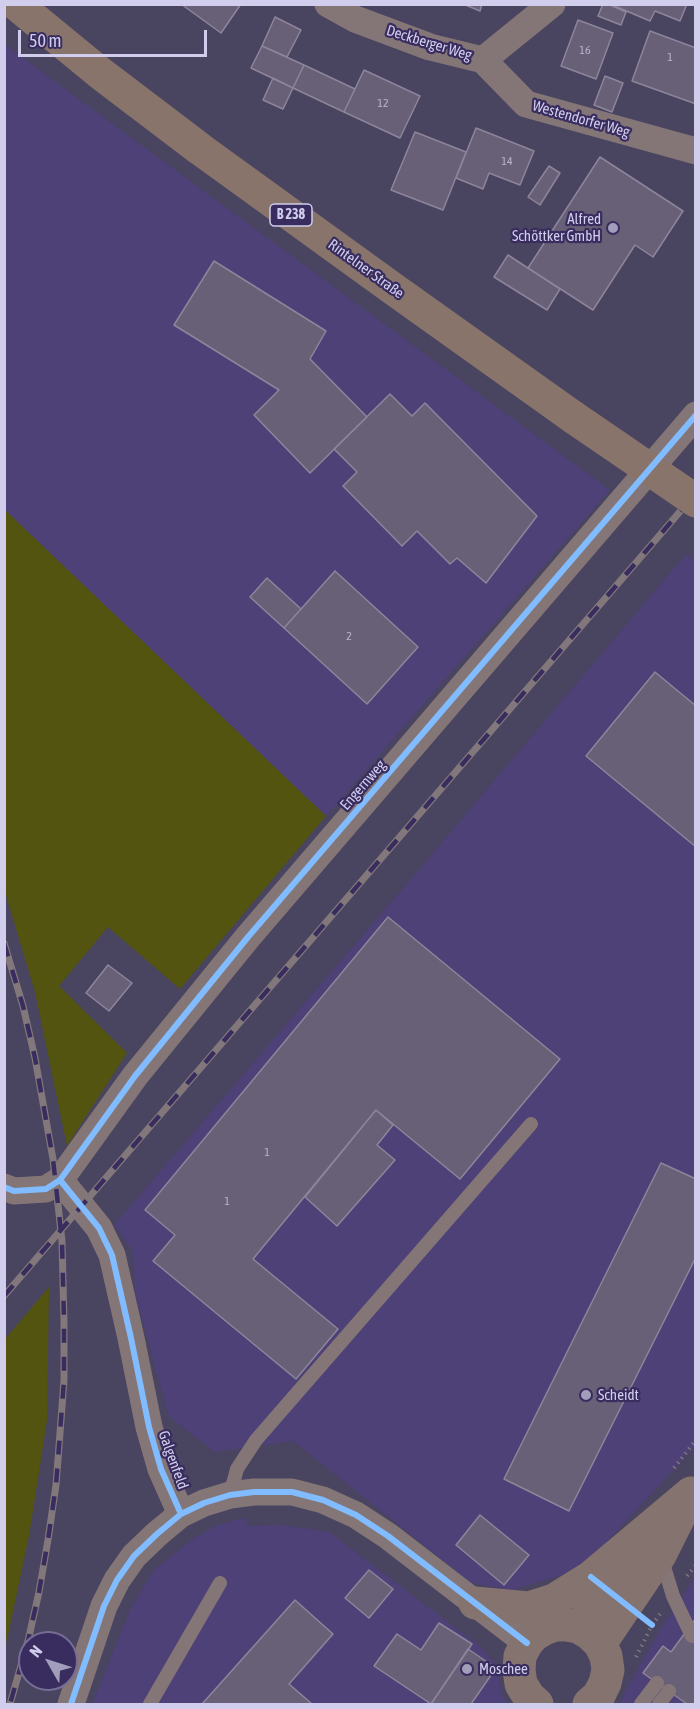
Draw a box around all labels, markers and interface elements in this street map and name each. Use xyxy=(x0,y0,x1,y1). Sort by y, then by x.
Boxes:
scale bar xyxy=(21,18,210,56)
street label: Deckberger Weg xyxy=(384,21,474,65)
text: 50 m xyxy=(29,30,61,51)
house number: 16 xyxy=(579,43,591,57)
house number: 1 xyxy=(667,50,673,64)
house number: 12 xyxy=(377,96,389,110)
street label: Westendorfer Weg xyxy=(530,97,632,141)
house number: 14 xyxy=(501,154,513,168)
road number: B 238 xyxy=(270,204,312,226)
place label: Alfred Schöttker GmbH xyxy=(512,210,601,245)
marker: Alfred Schöttker GmbH xyxy=(606,221,620,235)
street label: Rintelner Straße xyxy=(325,235,407,303)
house number: 2 xyxy=(346,629,352,643)
street label: Engernweg xyxy=(336,756,390,814)
house number: 1 xyxy=(264,1145,270,1159)
house number: 1 xyxy=(224,1194,230,1208)
place label: Scheidt xyxy=(598,1386,639,1404)
marker: Scheidt xyxy=(579,1388,593,1402)
street label: Galgenfeld xyxy=(154,1428,192,1492)
north arrow xyxy=(18,1631,78,1691)
text: N xyxy=(26,1642,46,1660)
place label: Moschee xyxy=(479,1660,528,1678)
marker: Moschee xyxy=(460,1662,474,1676)

